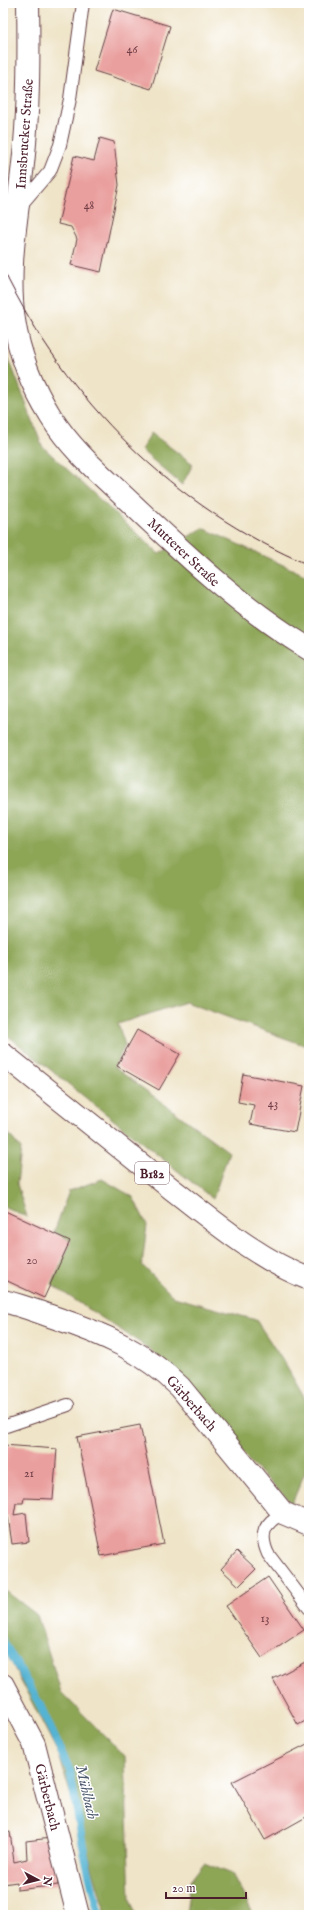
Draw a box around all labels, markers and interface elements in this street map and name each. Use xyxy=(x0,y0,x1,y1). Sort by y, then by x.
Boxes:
house number: 46 xyxy=(127,42,138,57)
street label: Innsbrucker Straße xyxy=(12,78,38,190)
house number: 48 xyxy=(84,198,95,213)
street label: Mutterer Straße xyxy=(143,514,224,591)
house number: 43 xyxy=(268,1096,278,1111)
road number: B182 xyxy=(135,1162,169,1184)
house number: 20 xyxy=(26,1253,38,1268)
street label: Gärberbach xyxy=(162,1372,221,1436)
house number: 21 xyxy=(24,1466,34,1481)
house number: 13 xyxy=(261,1611,269,1626)
street label: Gärberbach xyxy=(30,1762,64,1833)
water label: Mühlbach xyxy=(71,1763,102,1822)
north arrow xyxy=(18,1860,58,1900)
scale bar xyxy=(166,1874,246,1900)
text: N xyxy=(39,1875,55,1887)
text: 20 m xyxy=(172,1881,195,1896)

